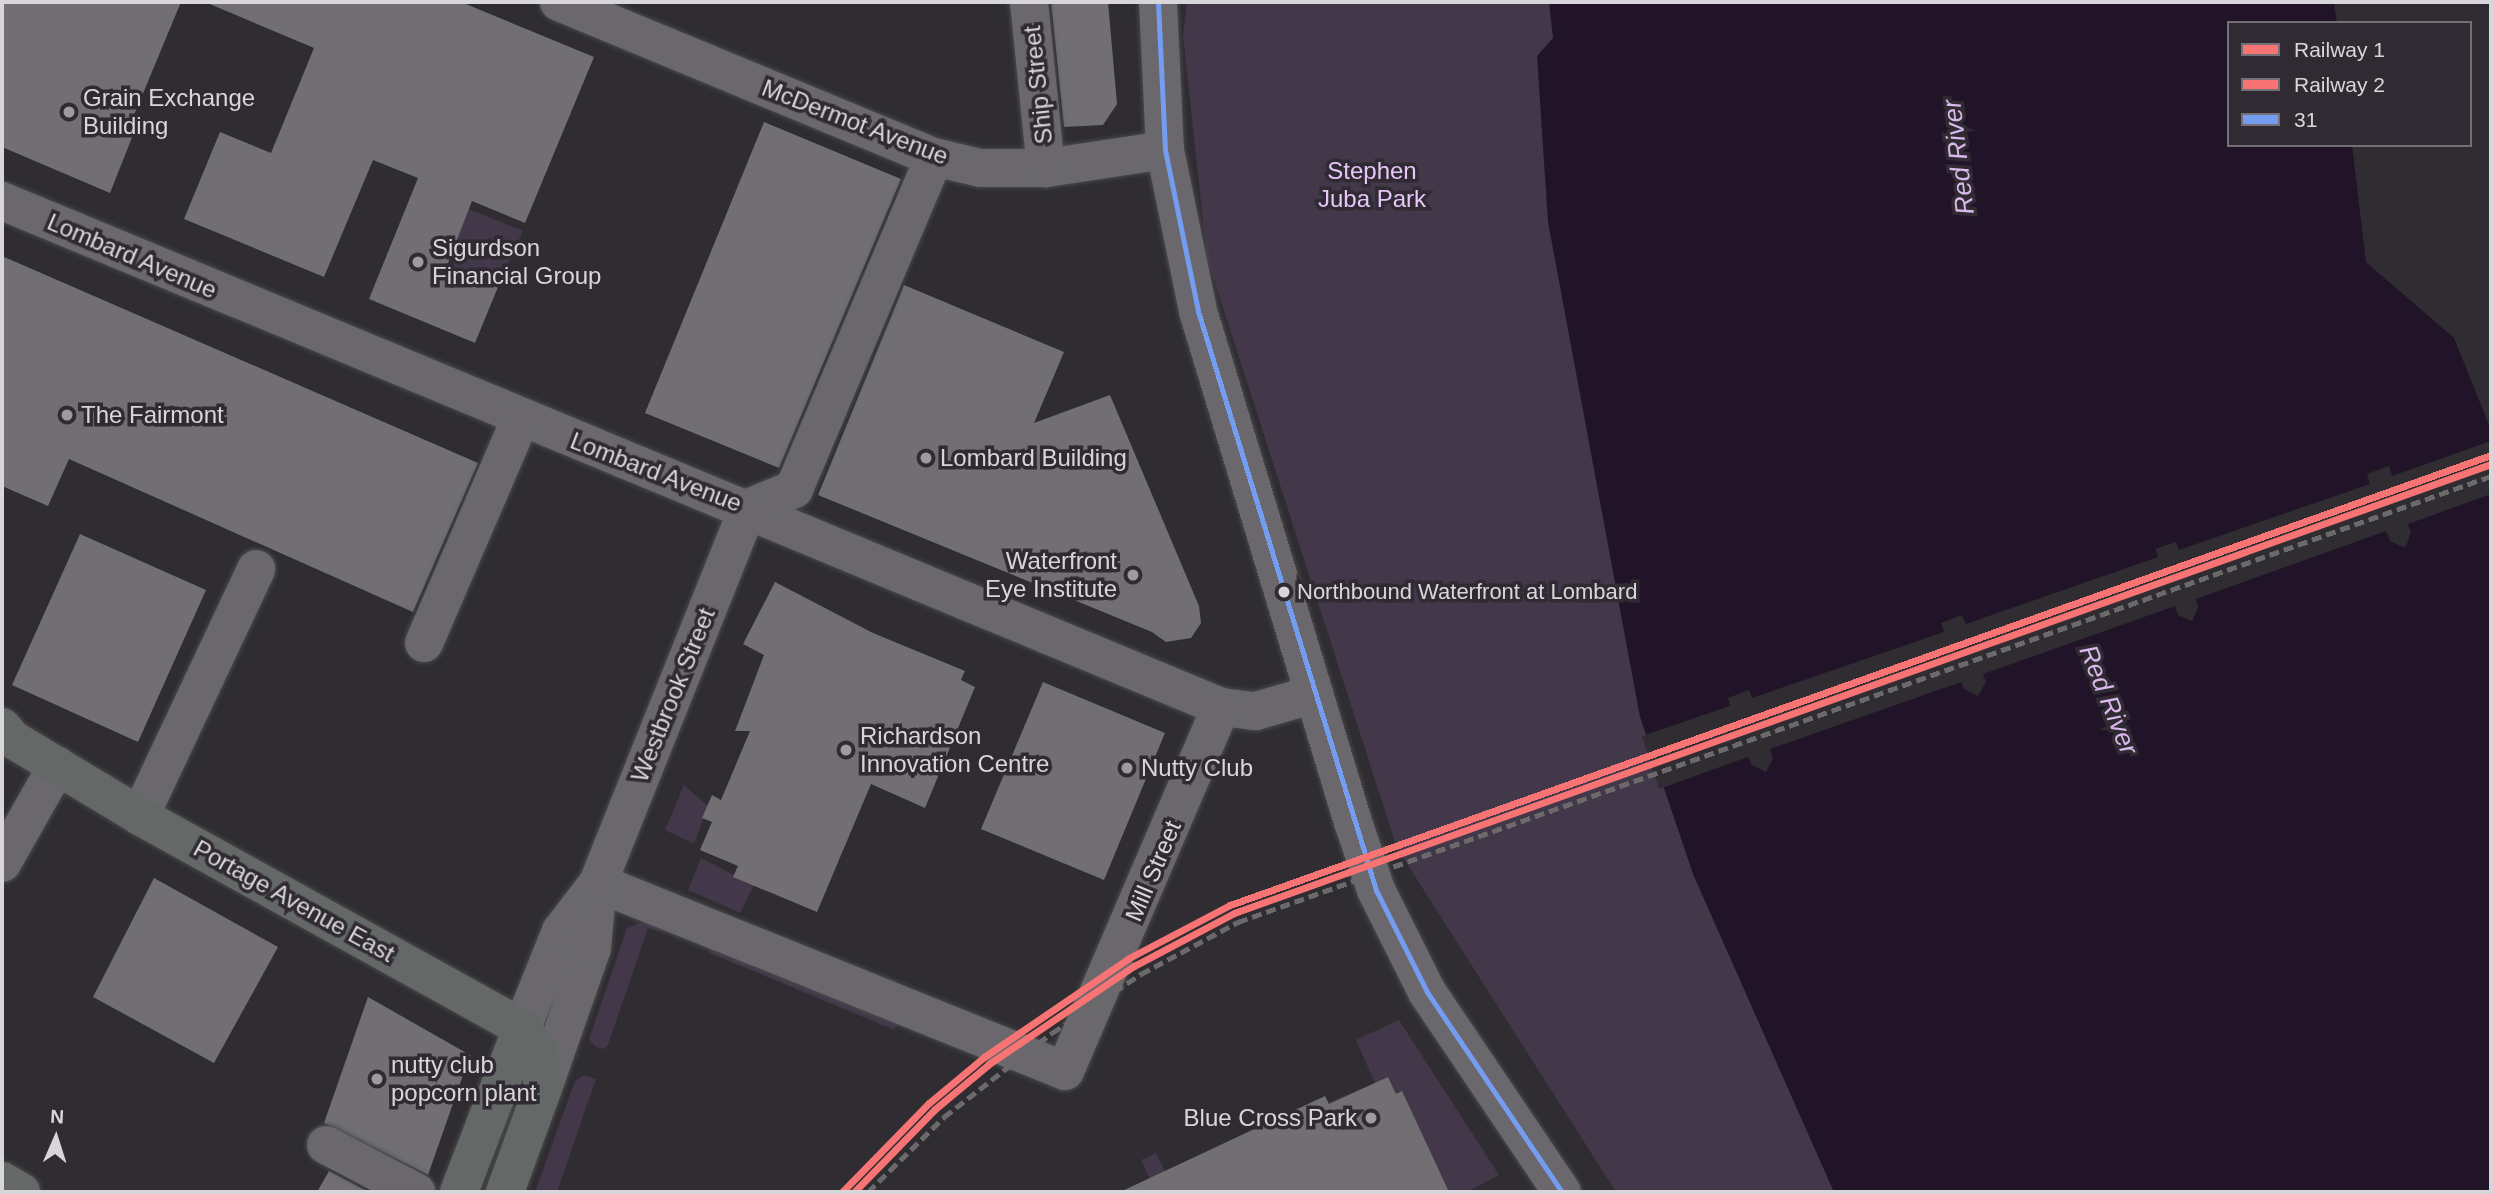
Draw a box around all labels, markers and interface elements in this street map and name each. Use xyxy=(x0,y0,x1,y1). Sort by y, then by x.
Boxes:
legend xyxy=(2227,21,2472,147)
street label: Ship Street xyxy=(1017,24,1059,146)
text: Railway 1 xyxy=(2294,38,2385,61)
street label: McDermot Avenue xyxy=(757,73,953,171)
text: Railway 2 xyxy=(2294,73,2385,96)
place label: Grain Exchange Building xyxy=(83,84,255,140)
water label: Red River xyxy=(1936,98,1982,216)
marker: Grain Exchange Building xyxy=(61,104,77,120)
text: 31 xyxy=(2294,108,2317,131)
park label: Stephen Juba Park xyxy=(1318,157,1426,213)
street label: Lombard Avenue xyxy=(42,207,222,305)
place label: Sigurdson Financial Group xyxy=(432,234,601,290)
marker: Sigurdson Financial Group xyxy=(410,254,426,270)
place label: The Fairmont xyxy=(81,401,224,429)
marker: The Fairmont xyxy=(59,407,75,423)
street label: Lombard Avenue xyxy=(566,426,746,518)
place label: Lombard Building xyxy=(940,444,1127,472)
marker: Lombard Building xyxy=(918,450,934,466)
place label: Waterfront Eye Institute xyxy=(985,547,1117,603)
marker: Waterfront Eye Institute xyxy=(1123,565,1143,585)
place label: Northbound Waterfront at Lombard xyxy=(1297,579,1637,605)
marker: Northbound Waterfront at Lombard xyxy=(1277,585,1291,599)
street label: Westbrook Street xyxy=(625,604,721,786)
water label: Red River xyxy=(2072,641,2144,759)
place label: Richardson Innovation Centre xyxy=(860,722,1049,778)
marker: Richardson Innovation Centre xyxy=(838,742,854,758)
place label: Nutty Club xyxy=(1141,754,1253,782)
marker: Nutty Club xyxy=(1119,760,1135,776)
street label: Mill Street xyxy=(1119,816,1187,926)
street label: Portage Avenue East xyxy=(188,834,400,968)
place label: nutty club popcorn plant xyxy=(391,1051,536,1107)
marker: nutty club popcorn plant xyxy=(369,1071,385,1087)
north arrow xyxy=(21,1103,91,1173)
place label: Blue Cross Park xyxy=(1184,1104,1357,1132)
text: N xyxy=(50,1106,65,1127)
marker: Blue Cross Park xyxy=(1363,1110,1379,1126)

